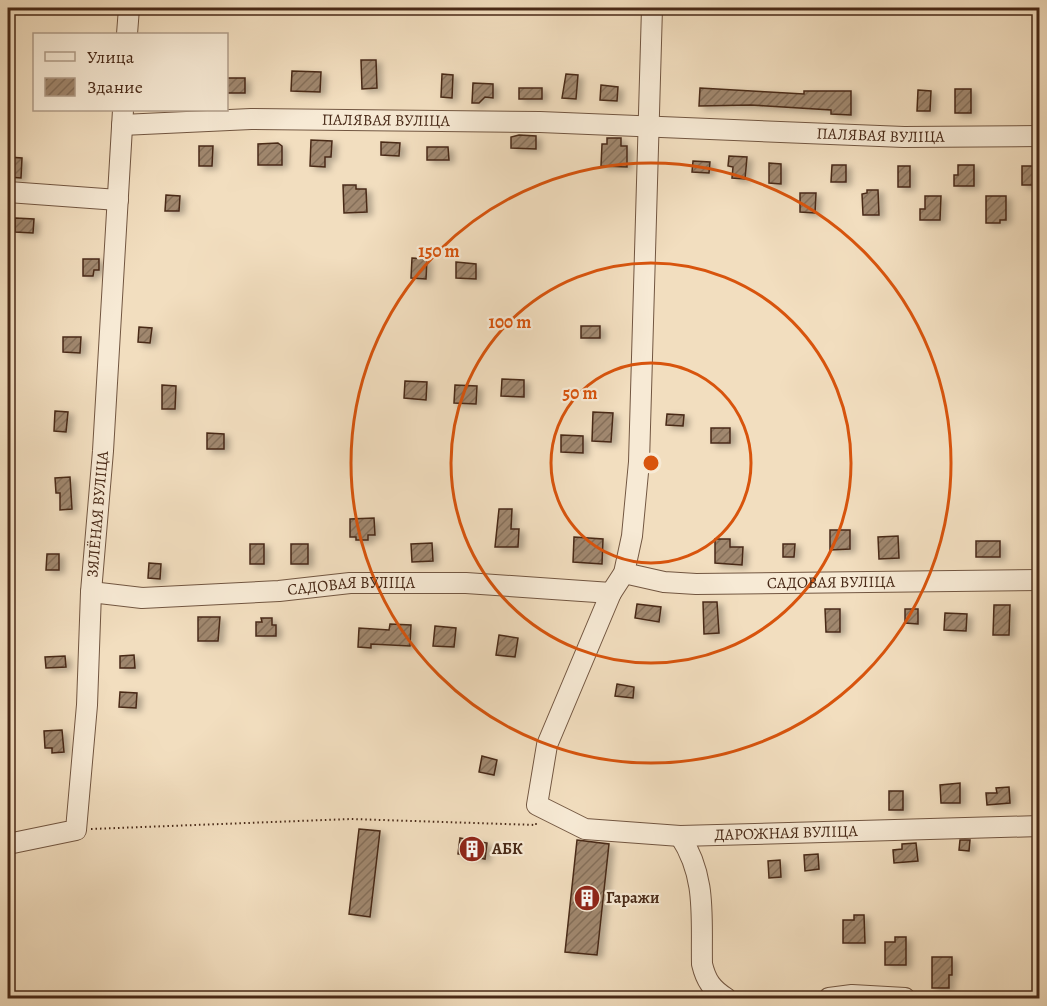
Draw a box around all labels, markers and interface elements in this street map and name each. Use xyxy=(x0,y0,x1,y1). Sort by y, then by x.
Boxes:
legend xyxy=(33,33,228,111)
text: Улица xyxy=(87,45,135,69)
text: Здание xyxy=(87,75,143,99)
street label: ПАЛЯВАЯ ВУЛІЦА xyxy=(322,109,451,132)
street label: ПАЛЯВАЯ ВУЛІЦА xyxy=(816,122,945,148)
text: 150 m xyxy=(418,239,460,263)
text: 100 m xyxy=(489,310,531,334)
text: 50 m xyxy=(563,381,597,405)
street label: ЗЯЛЁНАЯ ВУЛІЦА xyxy=(81,449,114,579)
centre of rings xyxy=(641,453,661,473)
street label: САДОВАЯ ВУЛІЦА xyxy=(767,571,896,594)
street label: САДОВАЯ ВУЛІЦА xyxy=(286,572,416,601)
street label: ДАРОЖНАЯ ВУЛІЦА xyxy=(714,820,859,846)
building icon: АБК xyxy=(457,834,487,864)
place label: АБК xyxy=(491,838,523,860)
building icon: Гаражи xyxy=(572,883,602,913)
place label: Гаражи xyxy=(606,887,660,909)

